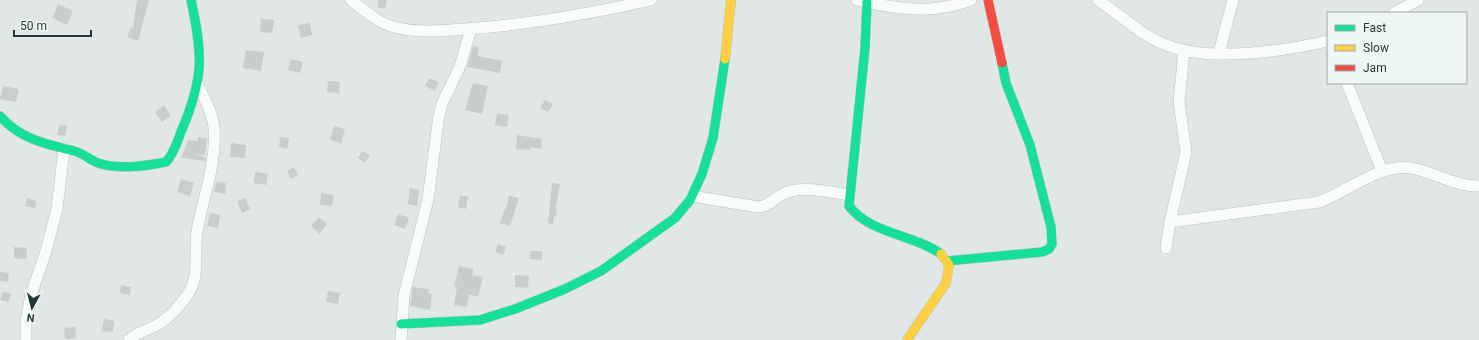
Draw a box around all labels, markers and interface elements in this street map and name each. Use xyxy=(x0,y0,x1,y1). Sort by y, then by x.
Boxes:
scale bar xyxy=(14,12,91,38)
legend xyxy=(1327,12,1467,84)
text: 50 m xyxy=(20,19,47,33)
text: Fast xyxy=(1363,21,1386,35)
text: Slow xyxy=(1363,41,1389,55)
text: Jam xyxy=(1363,61,1387,75)
north arrow xyxy=(12,288,52,328)
text: N xyxy=(26,310,35,324)

